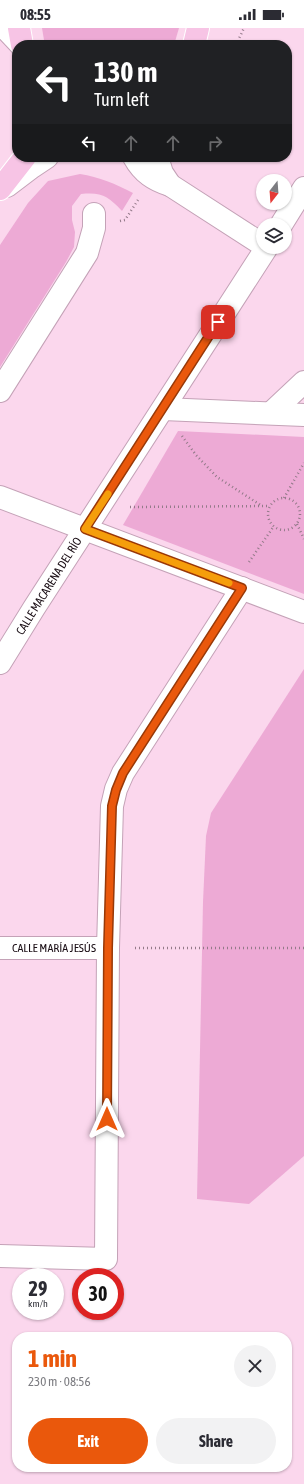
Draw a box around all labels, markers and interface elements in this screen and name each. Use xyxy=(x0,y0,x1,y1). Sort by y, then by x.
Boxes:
text: 08:55 xyxy=(20,6,51,23)
icon: left xyxy=(28,56,80,108)
text: 130 m xyxy=(94,56,157,88)
text: Turn left xyxy=(94,89,149,110)
icon: left xyxy=(78,132,100,154)
icon: ahead xyxy=(120,132,142,154)
icon: ahead xyxy=(162,132,184,154)
icon: right xyxy=(204,132,226,154)
north arrow xyxy=(256,174,292,210)
map controls xyxy=(256,174,292,254)
button: layers xyxy=(256,218,292,254)
pin xyxy=(201,305,235,339)
icon: arrive xyxy=(207,311,229,333)
street label: CALLE MACARENA DEL RÍO xyxy=(13,535,85,637)
street label: CALLE MARÍA JESÚS xyxy=(12,941,96,955)
position arrow xyxy=(86,1098,128,1140)
speed limit sign: 30 xyxy=(72,1268,124,1320)
text: 29 xyxy=(29,1277,47,1300)
text: km/h xyxy=(28,1298,48,1309)
text: 1 min xyxy=(28,1345,77,1372)
button: close xyxy=(234,1345,276,1387)
text: 230 m · 08:56 xyxy=(28,1374,91,1389)
button: Exit xyxy=(28,1418,148,1464)
button: Share xyxy=(156,1418,276,1464)

